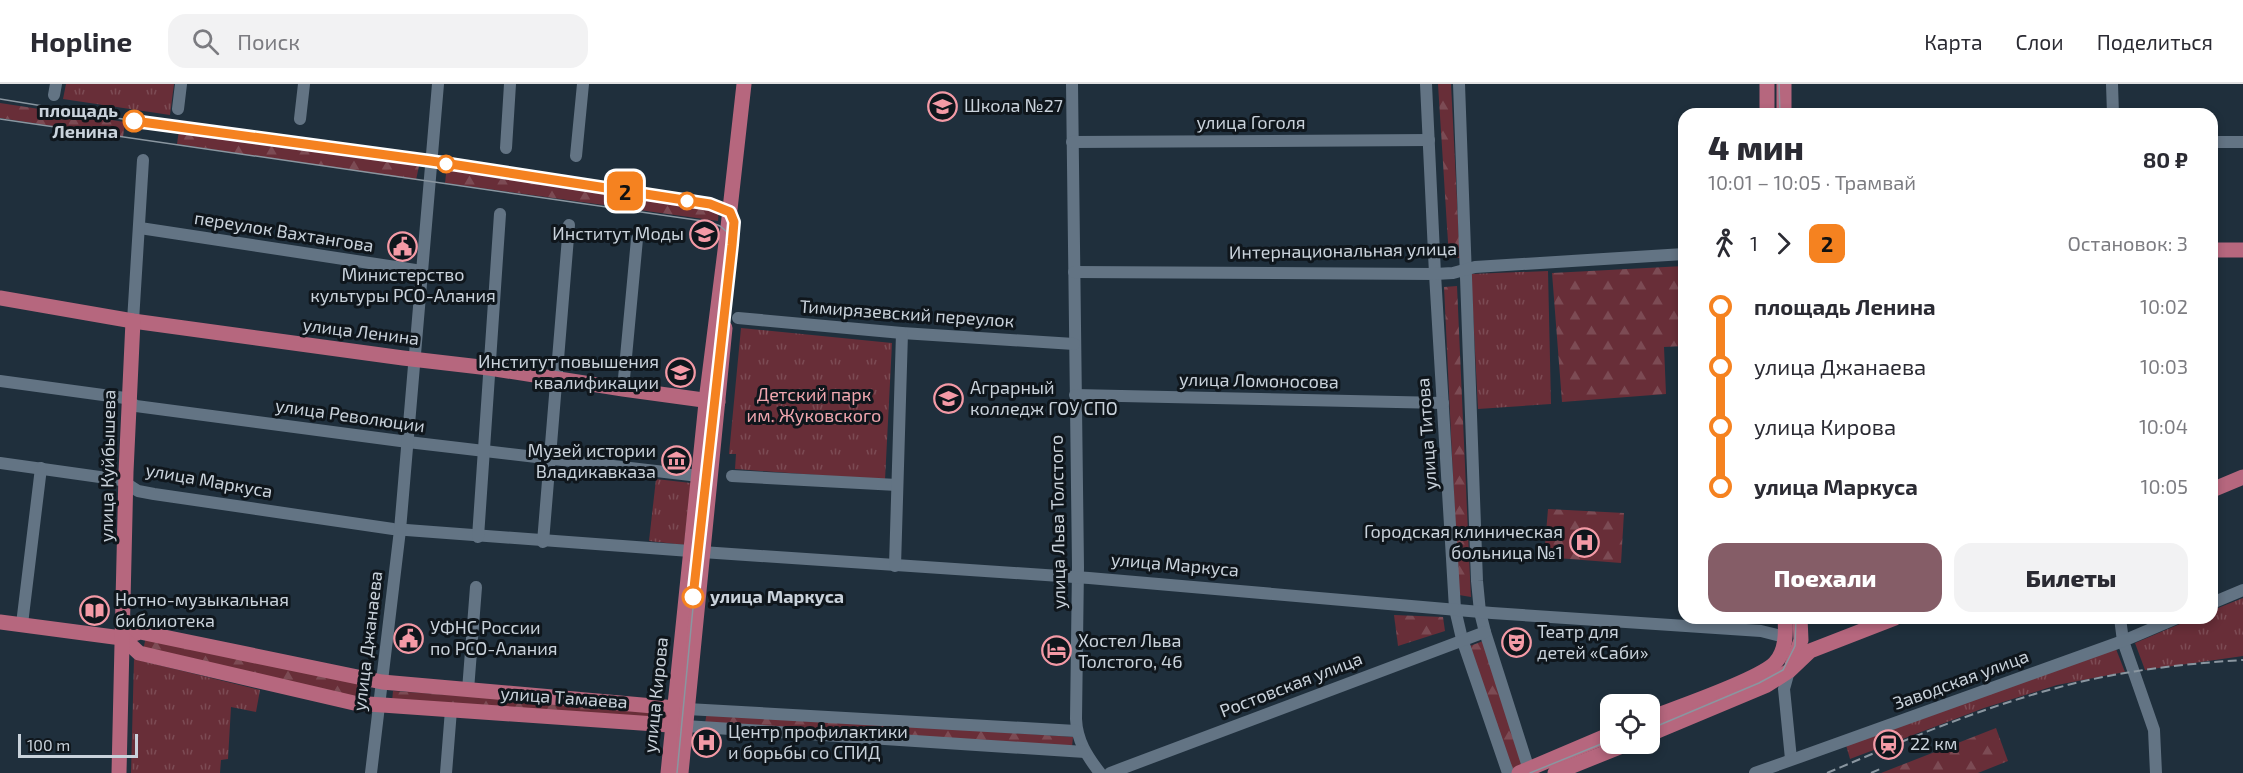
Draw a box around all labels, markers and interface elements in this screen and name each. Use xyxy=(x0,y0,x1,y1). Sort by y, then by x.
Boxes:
search box xyxy=(168,14,588,68)
text: Hopline xyxy=(30,24,132,58)
icon: search xyxy=(189,25,222,58)
text: Поиск xyxy=(237,28,300,54)
text: Карта xyxy=(1924,29,1983,54)
text: Слои xyxy=(2016,29,2064,54)
text: Поделиться xyxy=(2097,29,2213,54)
school or university icon: Школа №27 xyxy=(927,90,959,122)
place label: Школа №27 xyxy=(964,94,1063,116)
place label: площадь Ленина xyxy=(39,99,118,142)
marker: площадь Ленина xyxy=(123,110,145,132)
street label: улица Гоголя xyxy=(1196,111,1306,133)
text: 4 мин xyxy=(1708,127,1804,167)
text: 80 ₽ xyxy=(2143,146,2188,172)
unlabelled marker xyxy=(437,155,455,173)
text: 10:01 – 10:05 · Трамвай xyxy=(1708,170,1916,194)
line badge: 2 xyxy=(606,172,644,210)
text: 2 xyxy=(619,179,631,204)
unlabelled marker xyxy=(678,192,696,210)
street label: переулок Вахтангова xyxy=(193,206,376,256)
school or university icon: Институт Моды xyxy=(689,218,721,250)
place label: Институт Моды xyxy=(552,222,684,244)
icon: walk xyxy=(1708,227,1741,260)
icon: forward xyxy=(1767,227,1800,260)
public building icon: Министерство культуры РСО-Алания xyxy=(387,230,419,262)
text: 1 xyxy=(1750,231,1758,255)
text: 2 xyxy=(1821,231,1833,256)
text: Остановок: 3 xyxy=(2067,231,2188,255)
street label: Интернациональная улица xyxy=(1229,237,1457,263)
place label: Министерство культуры РСО-Алания xyxy=(310,263,496,306)
text: площадь Ленина xyxy=(1754,293,1936,319)
text: 10:02 xyxy=(2140,294,2188,318)
street label: Тимирязевский переулок xyxy=(799,295,1016,332)
street label: улица Ленина xyxy=(302,313,421,349)
place label: Институт повышения квалификации xyxy=(478,350,659,393)
text: улица Джанаева xyxy=(1754,353,1926,379)
text: 10:03 xyxy=(2140,354,2188,378)
school or university icon: Институт повышения квалификации xyxy=(664,356,696,388)
street label: улица Ломоносова xyxy=(1179,368,1339,392)
place label: Аграрный колледж ГОУ СПО xyxy=(970,376,1118,419)
street label: улица Титова xyxy=(1411,377,1441,491)
school or university icon: Аграрный колледж ГОУ СПО xyxy=(933,382,965,414)
park label: Детский парк им. Жуковского xyxy=(747,383,881,426)
street label: улица Куйбышева xyxy=(95,390,119,542)
street label: улица Революции xyxy=(274,394,426,436)
text: улица Кирова xyxy=(1754,413,1896,439)
text: 10:04 xyxy=(2139,414,2188,438)
street label: улица Льва Толстого xyxy=(1044,435,1070,609)
place label: Музей истории Владикавказа xyxy=(527,439,656,482)
museum icon: Музей истории Владикавказа xyxy=(661,445,693,477)
street label: улица Маркуса xyxy=(144,458,274,502)
text: улица Маркуса xyxy=(1754,473,1918,499)
text: 10:05 xyxy=(2140,474,2188,498)
place label: Городская клиническая больница №1 xyxy=(1364,520,1563,563)
hospital icon: Городская клиническая больница №1 xyxy=(1568,526,1600,558)
button: Поехали xyxy=(1708,543,1942,612)
button: Билеты xyxy=(1954,543,2188,612)
street label: улица Маркуса xyxy=(1110,547,1240,581)
street label: улица Джанаева xyxy=(348,570,387,712)
place label: улица Маркуса xyxy=(710,585,844,607)
marker: улица Маркуса xyxy=(682,586,704,608)
place label: Нотно-музыкальная библиотека xyxy=(115,588,289,631)
library icon: Нотно-музыкальная библиотека xyxy=(78,594,110,626)
place label: УФНС России по РСО-Алания xyxy=(430,616,558,659)
place label: Театр для детей «Саби» xyxy=(1537,620,1648,663)
public building icon: УФНС России по РСО-Алания xyxy=(393,622,425,654)
theatre icon: Театр для детей «Саби» xyxy=(1500,626,1532,658)
place label: Хостел Льва Толстого, 46 xyxy=(1078,629,1182,672)
hotel icon: Хостел Льва Толстого, 46 xyxy=(1041,635,1073,667)
street label: улица Кирова xyxy=(638,636,672,754)
street label: Заводская улица xyxy=(1890,644,2032,714)
street label: Ростовская улица xyxy=(1216,647,1365,721)
street label: улица Тамаева xyxy=(500,682,629,712)
map controls xyxy=(1600,694,1660,754)
button: locate xyxy=(1600,694,1660,754)
place label: Центр профилактики и борьбы со СПИД xyxy=(728,720,908,763)
hospital icon: Центр профилактики и борьбы со СПИД xyxy=(691,726,723,758)
station icon: 22 км xyxy=(1873,728,1905,760)
scale bar xyxy=(18,731,138,758)
place label: 22 км xyxy=(1910,732,1957,754)
text: 100 m xyxy=(27,735,70,754)

